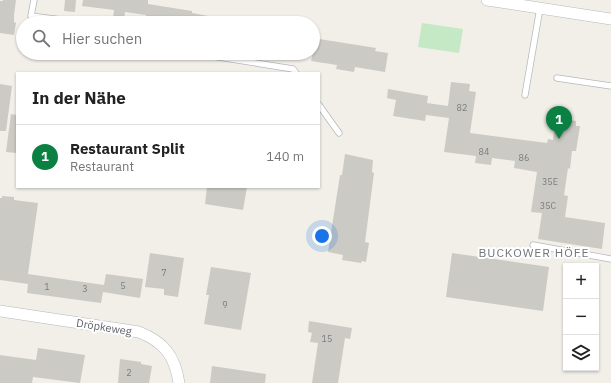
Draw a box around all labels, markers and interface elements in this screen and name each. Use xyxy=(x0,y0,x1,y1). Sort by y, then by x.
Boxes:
search box xyxy=(16,16,320,60)
icon: search xyxy=(30,27,52,49)
text: Hier suchen xyxy=(62,29,142,48)
text: In der Nähe xyxy=(32,87,126,109)
house number: 82 xyxy=(457,102,467,113)
pin: 1 xyxy=(546,106,572,139)
text: Restaurant Split xyxy=(70,139,185,158)
house number: 84 xyxy=(479,146,489,157)
text: 1 xyxy=(41,148,49,165)
text: 140 m xyxy=(266,148,304,165)
house number: 86 xyxy=(519,152,529,163)
text: Restaurant xyxy=(70,158,134,175)
house number: 35E xyxy=(542,176,558,187)
house number: 35C xyxy=(540,200,557,211)
your location xyxy=(312,226,332,246)
district label: BUCKOWER HÖFE xyxy=(478,245,590,260)
map controls xyxy=(563,263,599,371)
button: + xyxy=(563,263,599,299)
house number: 7 xyxy=(161,267,167,278)
house number: 5 xyxy=(120,280,126,291)
house number: 1 xyxy=(44,281,50,292)
house number: 3 xyxy=(82,283,88,294)
house number: 9 xyxy=(222,299,228,310)
button: − xyxy=(563,299,599,335)
street label: Dröpkeweg xyxy=(75,316,133,338)
house number: 15 xyxy=(322,333,332,344)
button: layers xyxy=(563,335,599,371)
house number: 2 xyxy=(126,367,132,378)

